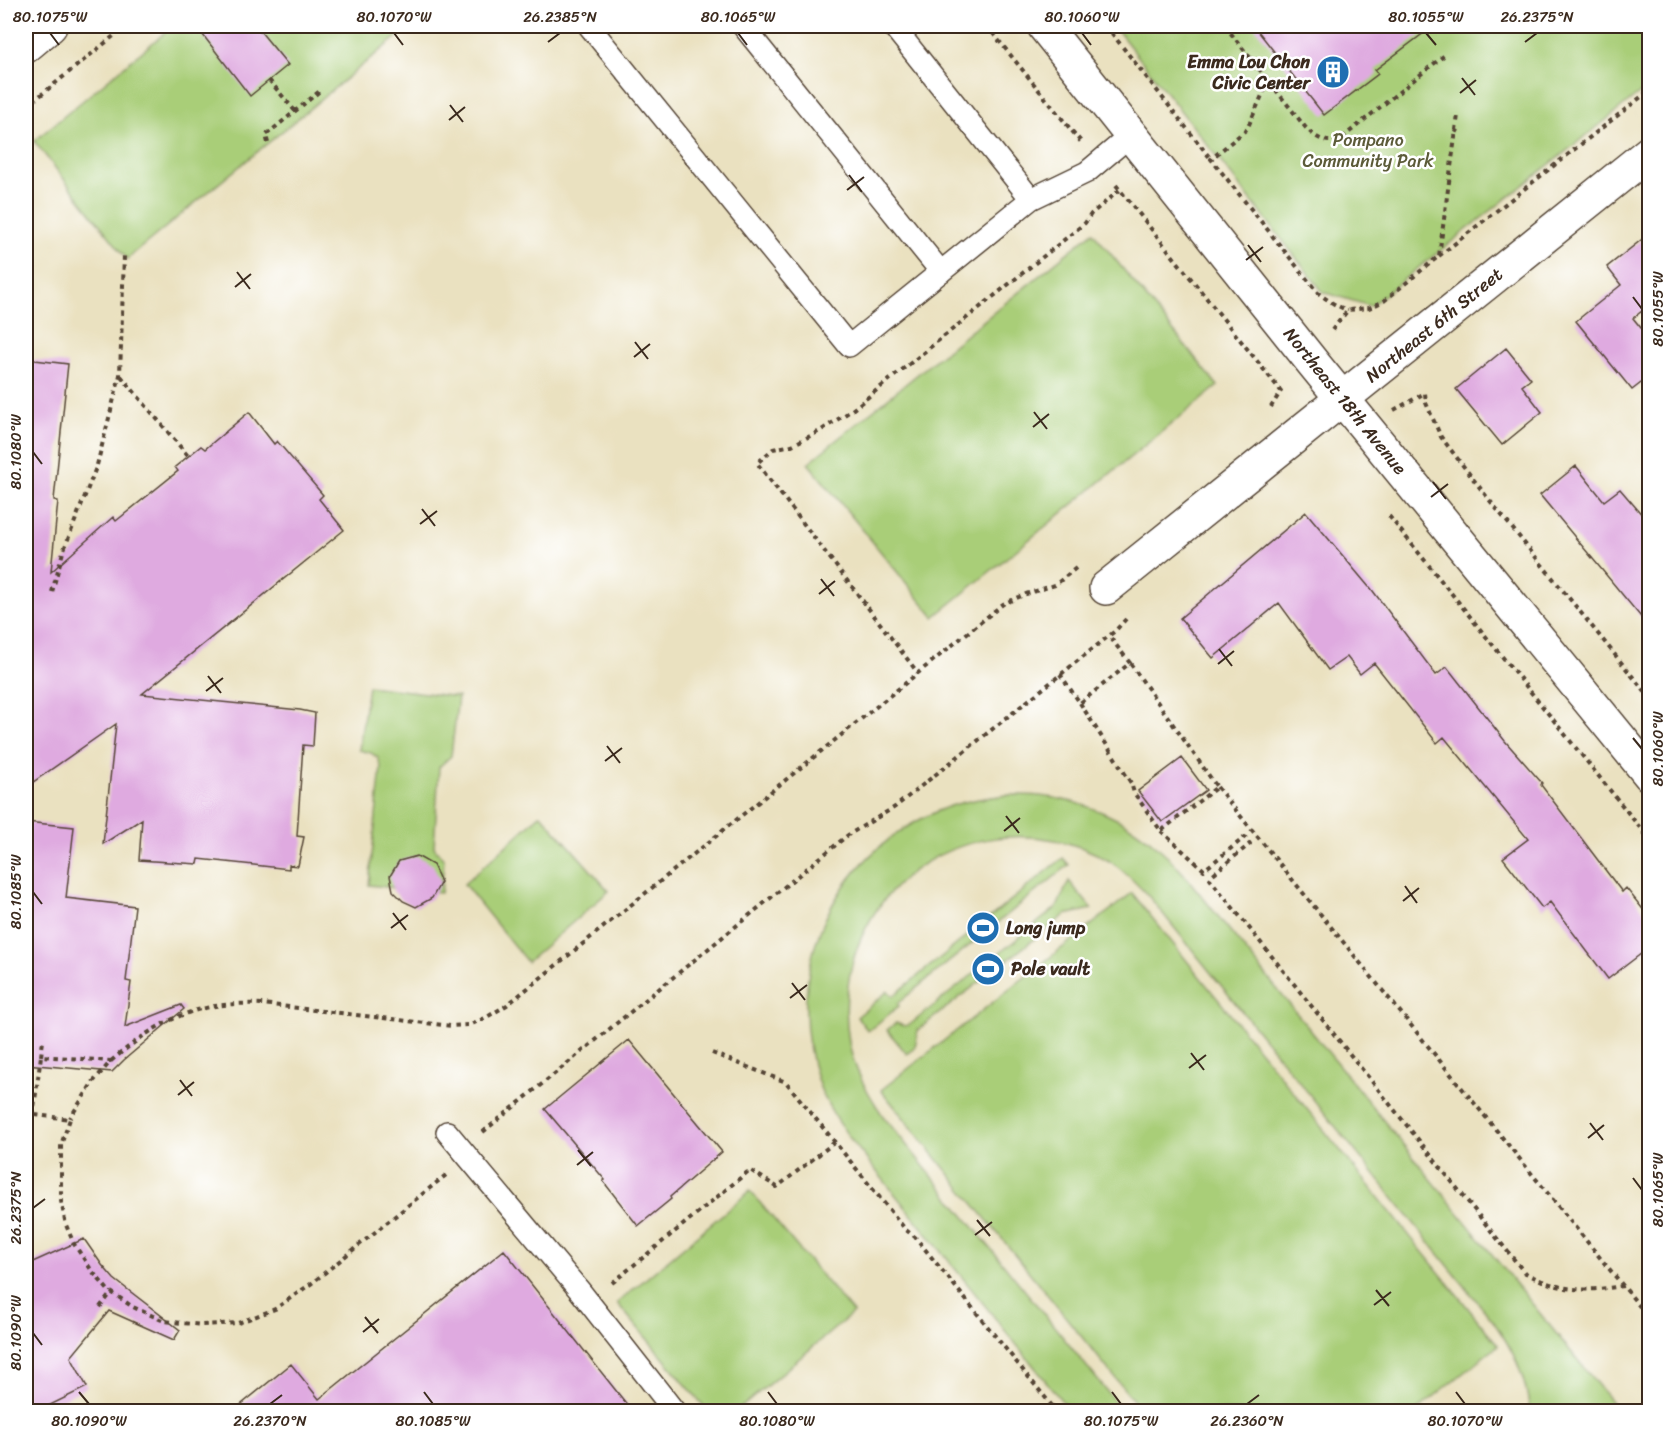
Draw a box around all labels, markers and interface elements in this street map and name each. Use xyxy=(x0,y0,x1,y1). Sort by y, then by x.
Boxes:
text: 80.1075°W xyxy=(13,4,88,30)
text: 80.1070°W xyxy=(356,4,432,30)
text: 26.2385°N xyxy=(523,4,597,30)
text: 80.1065°W xyxy=(701,4,776,30)
text: 80.1060°W xyxy=(1045,4,1120,30)
text: 80.1055°W xyxy=(1388,4,1464,30)
text: 26.2375°N xyxy=(1500,4,1574,30)
place label: Emma Lou Chon Civic Center xyxy=(1187,46,1312,99)
building icon: Emma Lou Chon Civic Center xyxy=(1315,54,1351,90)
park label: Pompano Community Park xyxy=(1302,124,1434,177)
street label: Northeast 6th Street xyxy=(1358,259,1510,391)
text: 80.1055°W xyxy=(1645,271,1671,347)
street label: Northeast 18th Avenue xyxy=(1275,320,1415,482)
text: 80.1080°W xyxy=(3,414,29,490)
text: 80.1060°W xyxy=(1645,711,1671,786)
text: 80.1085°W xyxy=(3,854,29,930)
sports icon: Long jump xyxy=(965,910,1001,946)
place label: Long jump xyxy=(1006,912,1086,944)
sports icon: Pole vault xyxy=(970,951,1006,987)
place label: Pole vault xyxy=(1011,953,1090,985)
text: 80.1065°W xyxy=(1645,1152,1671,1227)
text: 26.2375°N xyxy=(3,1171,29,1245)
text: 80.1090°W xyxy=(3,1295,29,1371)
text: 80.1090°W xyxy=(51,1408,127,1434)
text: 26.2370°N xyxy=(233,1408,307,1434)
text: 80.1085°W xyxy=(395,1408,471,1434)
text: 80.1080°W xyxy=(739,1408,815,1434)
text: 80.1075°W xyxy=(1084,1408,1159,1434)
text: 26.2360°N xyxy=(1210,1408,1284,1434)
text: 80.1070°W xyxy=(1427,1408,1503,1434)

